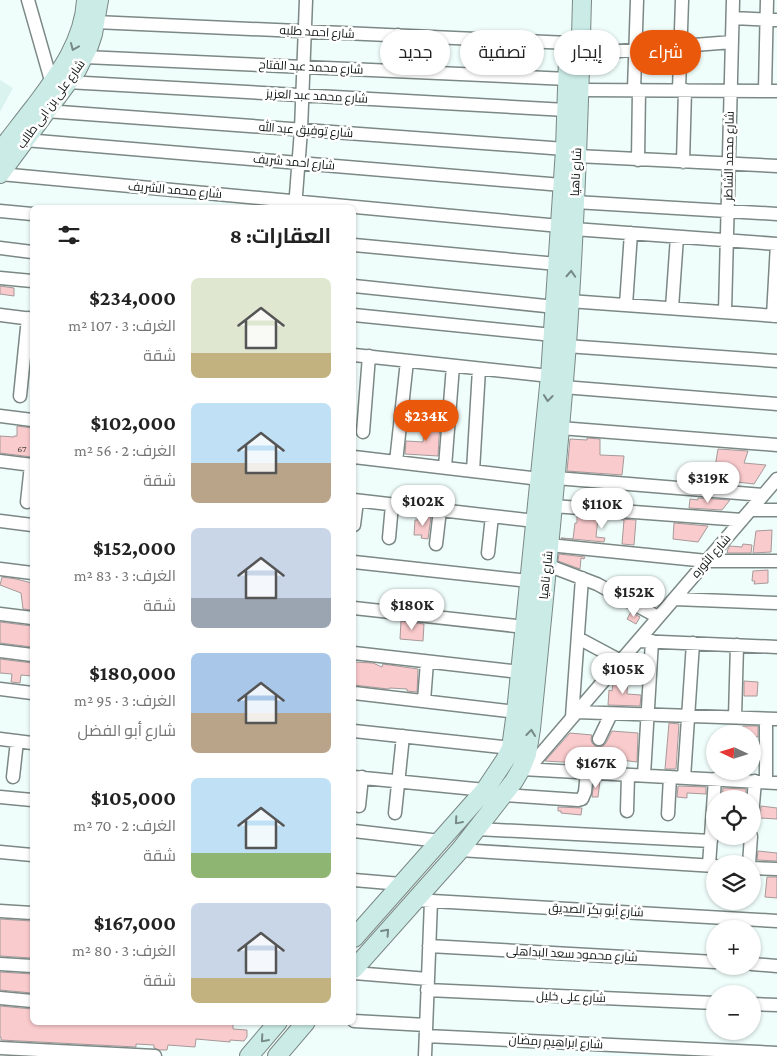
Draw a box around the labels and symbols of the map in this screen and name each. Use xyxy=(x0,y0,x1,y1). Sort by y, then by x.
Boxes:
street label: شارع احمد طلبه xyxy=(279,23,355,42)
one-way arrow xyxy=(69,42,80,51)
street label: شارع على بن ابى طالب xyxy=(14,57,89,152)
street label: شارع محمد عبد الفتاح xyxy=(258,57,364,78)
street label: شارع محمد عبد العزيز xyxy=(265,86,368,107)
street label: شارع محمد الشاطر xyxy=(721,111,738,202)
street label: شارع توفيق عبد الله xyxy=(258,119,354,141)
street label: شارع ناهيا xyxy=(568,147,585,197)
street label: شارع احمد شريف xyxy=(252,151,336,174)
street label: شارع محمد الشريف xyxy=(127,179,223,202)
one-way arrow xyxy=(565,270,576,278)
one-way arrow xyxy=(543,394,554,402)
pin: $234K xyxy=(391,400,461,442)
house number: 67 xyxy=(17,443,27,454)
pin: $319K xyxy=(673,462,743,504)
pin: $102K xyxy=(388,484,458,527)
pin: $110K xyxy=(567,488,637,530)
street label: شارع الثوره xyxy=(688,531,734,581)
street label: شارع ناهيا xyxy=(536,550,557,600)
pin: $152K xyxy=(599,576,669,618)
pin: $180K xyxy=(377,588,447,631)
pin: $105K xyxy=(588,652,658,695)
north arrow xyxy=(706,725,761,780)
one-way arrow xyxy=(525,728,536,736)
pin: $167K xyxy=(561,746,631,789)
one-way arrow xyxy=(454,815,463,824)
street label: شارع أبو بكر الصديق xyxy=(548,900,644,920)
one-way arrow xyxy=(380,929,389,938)
street label: شارع محمود سعد البداهلى xyxy=(506,944,638,965)
street label: شارع على خليل xyxy=(536,989,606,1006)
street label: شارع ابراهيم رمضان xyxy=(508,1033,604,1052)
one-way arrow xyxy=(261,1034,270,1043)

